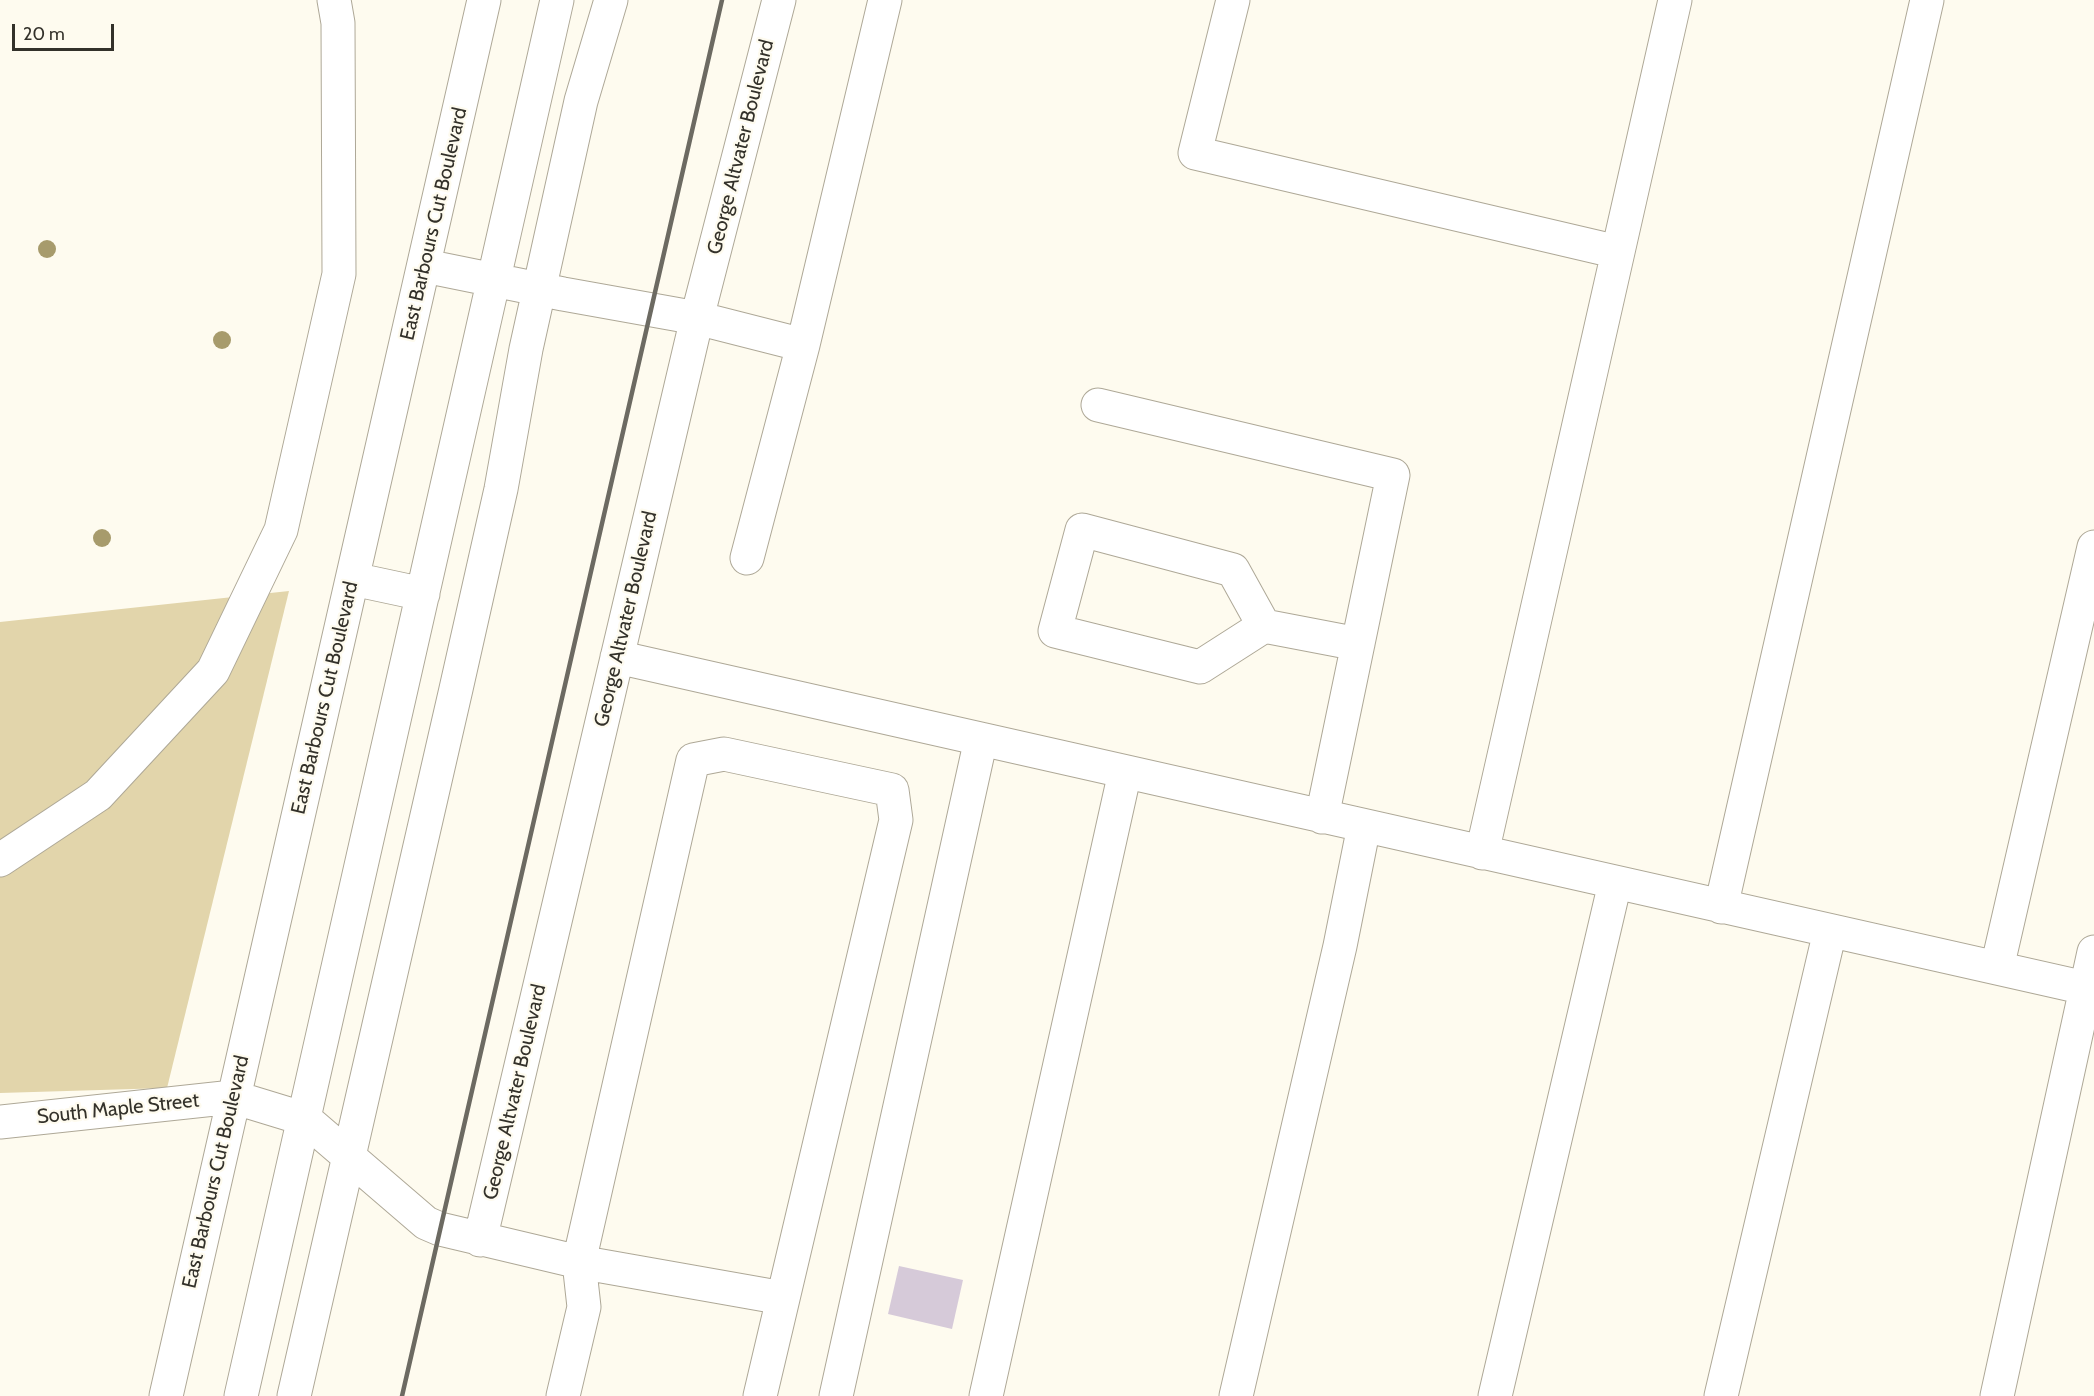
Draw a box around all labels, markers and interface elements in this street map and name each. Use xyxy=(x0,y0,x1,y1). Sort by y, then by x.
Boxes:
scale bar xyxy=(15,12,117,50)
text: 20 m xyxy=(23,23,65,45)
street label: George Altvater Boulevard xyxy=(703,37,779,257)
street label: East Barbours Cut Boulevard xyxy=(396,105,472,343)
street label: George Altvater Boulevard xyxy=(590,509,662,729)
street label: East Barbours Cut Boulevard xyxy=(287,579,363,817)
street label: George Altvater Boulevard xyxy=(479,982,551,1202)
street label: East Barbours Cut Boulevard xyxy=(178,1053,254,1291)
street label: South Maple Street xyxy=(36,1089,200,1129)

